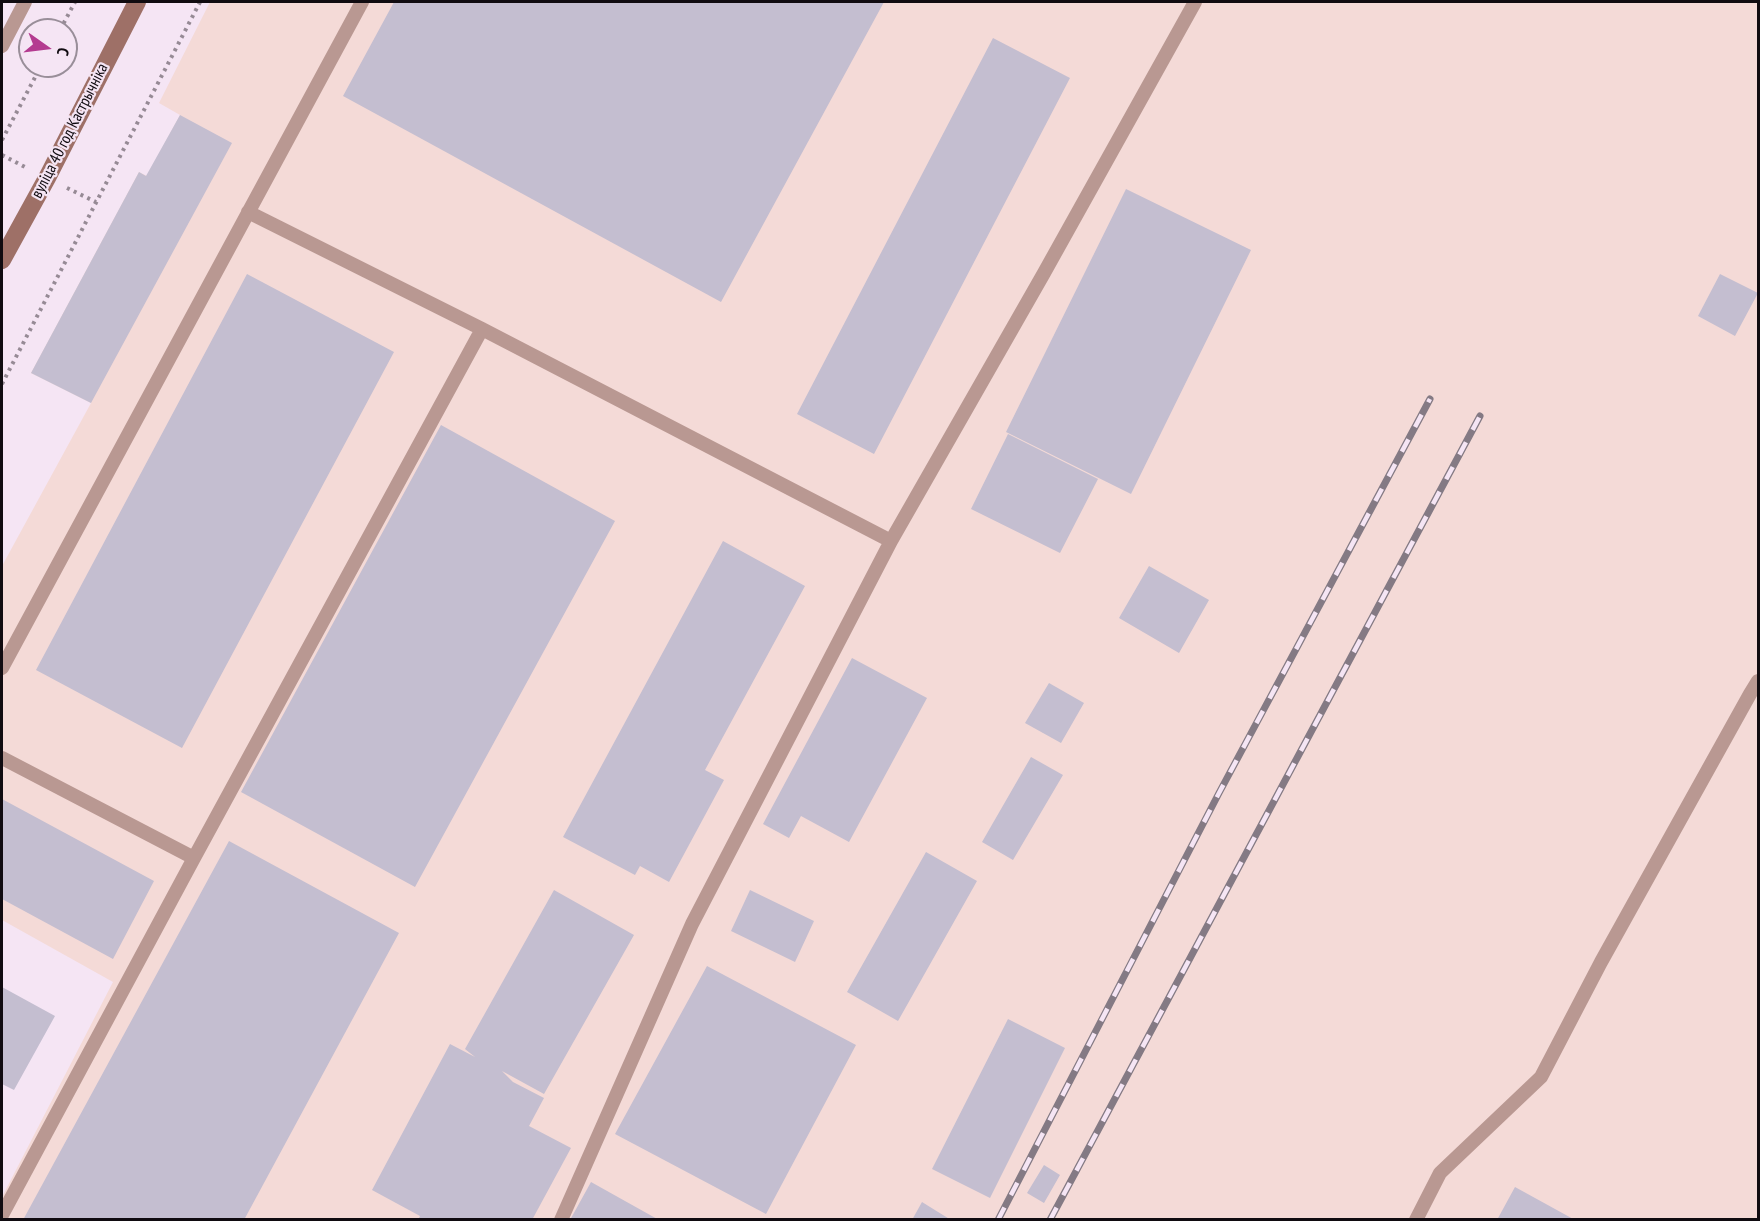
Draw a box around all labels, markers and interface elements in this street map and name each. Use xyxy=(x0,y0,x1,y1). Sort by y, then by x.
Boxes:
north arrow xyxy=(18,18,78,78)
text: С xyxy=(53,46,74,58)
street label: вуліца 40 год Кастрычніка xyxy=(28,60,112,202)

